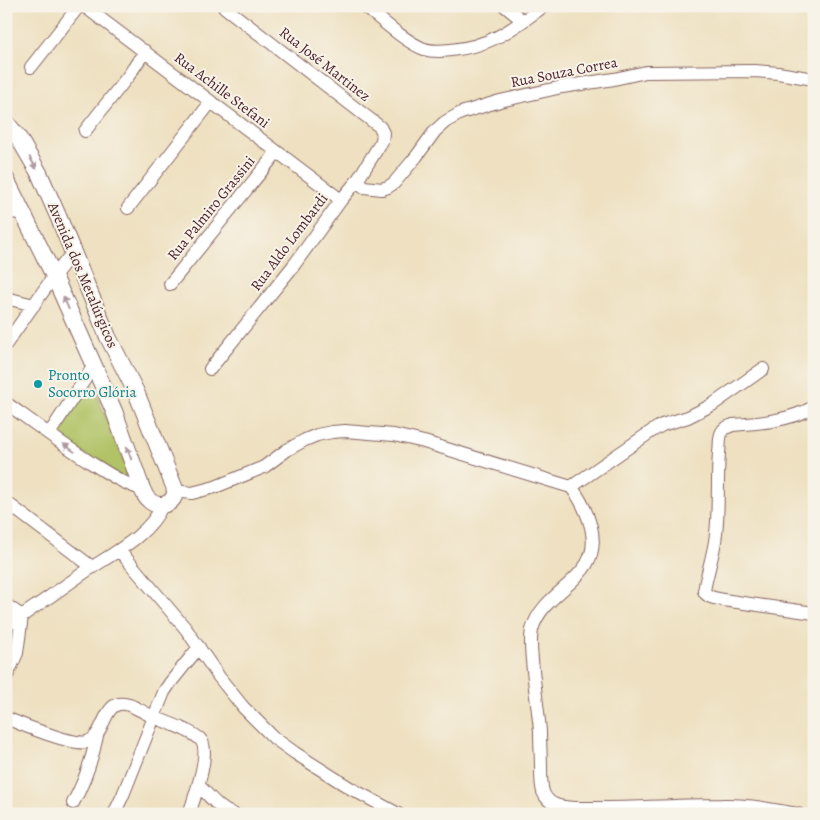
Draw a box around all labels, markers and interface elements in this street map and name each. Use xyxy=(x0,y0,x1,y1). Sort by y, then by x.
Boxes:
street label: Rua José Martinez xyxy=(275,22,375,106)
street label: Rua Achille Stefani xyxy=(170,47,274,133)
street label: Rua Souza Correa xyxy=(509,52,619,92)
street label: Rua Palmiro Grassini xyxy=(163,152,259,264)
one-way arrow xyxy=(28,156,37,169)
street label: Rua Aldo Lombardi xyxy=(246,189,332,295)
street label: Avenida dos Metalúrgicos xyxy=(43,198,123,351)
one-way arrow xyxy=(61,296,69,310)
place label: Pronto Socorro Glória xyxy=(48,365,136,402)
marker: Pronto Socorro Glória xyxy=(32,378,44,390)
one-way arrow xyxy=(62,443,76,453)
one-way arrow xyxy=(125,445,133,460)

